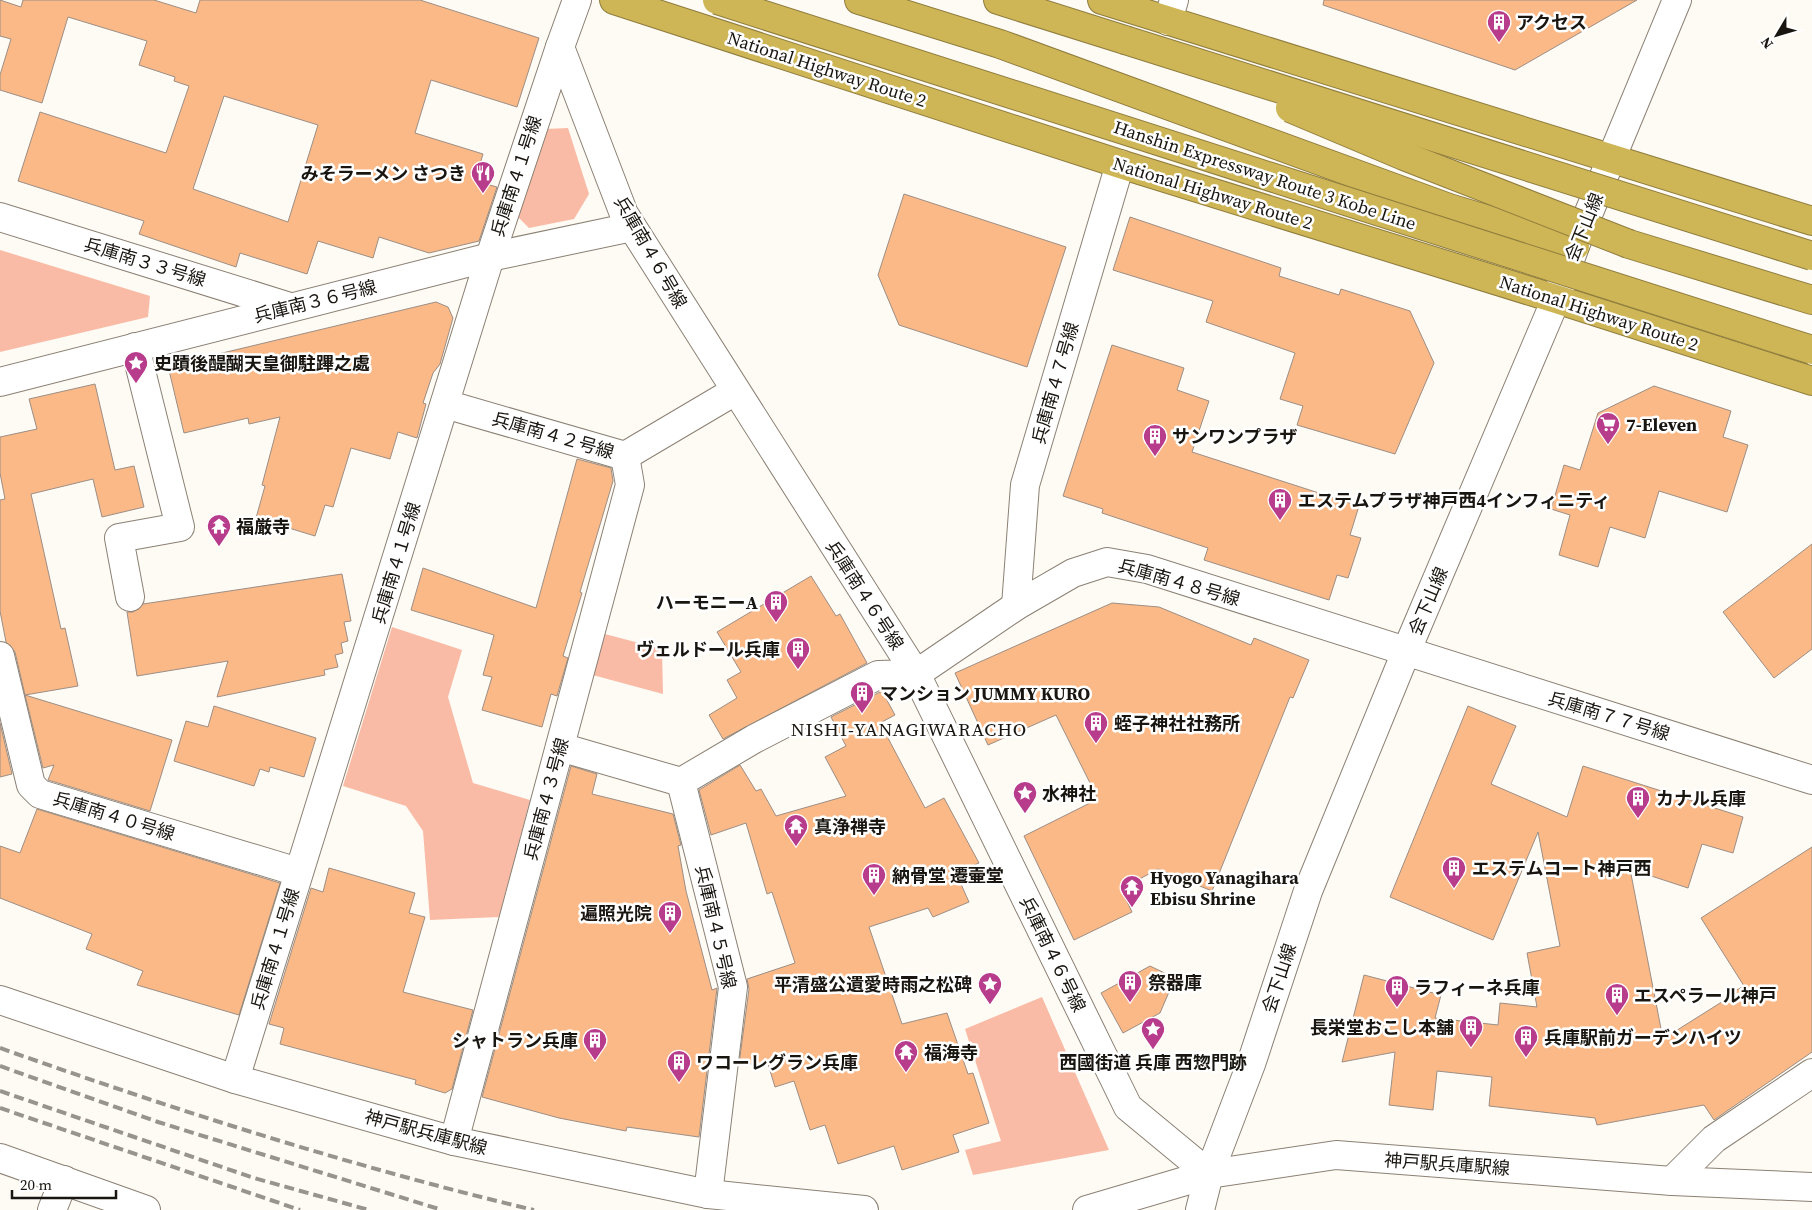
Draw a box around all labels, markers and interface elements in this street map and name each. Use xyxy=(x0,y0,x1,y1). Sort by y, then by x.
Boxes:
building icon: アクセス xyxy=(1486,9,1512,43)
place label: アクセス xyxy=(1516,10,1587,35)
north arrow xyxy=(1752,10,1802,60)
street label: National Highway Route 2 xyxy=(724,25,930,113)
text: N xyxy=(1756,33,1778,53)
street label: 兵庫南４１号線 xyxy=(485,112,547,240)
street label: Hanshin Expressway Route 3 Kobe Line xyxy=(1111,114,1419,236)
street label: National Highway Route 2 xyxy=(1110,151,1316,235)
restaurant icon: みそラーメン さつき xyxy=(470,160,496,194)
place label: みそラーメン さつき xyxy=(301,161,466,186)
street label: 会下山線 xyxy=(1559,189,1609,265)
street label: 兵庫南４６号線 xyxy=(609,191,693,313)
street label: 兵庫南３３号線 xyxy=(81,232,209,292)
street label: National Highway Route 2 xyxy=(1496,269,1702,357)
street label: 兵庫南３６号線 xyxy=(251,274,379,328)
street label: 兵庫南４７号線 xyxy=(1026,319,1084,447)
place icon: 史蹟後醍醐天皇御駐蹕之處 xyxy=(123,350,149,384)
place label: 史蹟後醍醐天皇御駐蹕之處 xyxy=(154,351,370,376)
street label: 兵庫南４２号線 xyxy=(489,406,617,464)
supermarket icon: 7-Eleven xyxy=(1595,411,1621,445)
place label: 7-Eleven xyxy=(1626,412,1697,437)
building icon: サンワンプラザ xyxy=(1142,423,1168,457)
place label: サンワンプラザ xyxy=(1172,424,1297,449)
building icon: エステムプラザ神戸西4インフィニティ xyxy=(1267,487,1293,521)
place label: エステムプラザ神戸西4インフィニティ xyxy=(1298,488,1610,513)
street label: 兵庫南４１号線 xyxy=(366,499,426,627)
temple icon: 福厳寺 xyxy=(206,513,232,547)
place label: 福厳寺 xyxy=(236,514,290,539)
street label: 兵庫南４６号線 xyxy=(820,535,910,655)
street label: 兵庫南４８号線 xyxy=(1115,553,1243,611)
street label: 会下山線 xyxy=(1402,563,1454,639)
building icon: ハーモニーA xyxy=(763,589,789,623)
place label: ハーモニーA xyxy=(656,590,758,615)
building icon: ヴェルドール兵庫 xyxy=(785,636,811,670)
place label: ヴェルドール兵庫 xyxy=(636,637,780,662)
building icon: マンション JUMMY KURO xyxy=(849,680,875,714)
place label: マンション JUMMY KURO xyxy=(880,681,1091,706)
street label: 兵庫南７７号線 xyxy=(1545,686,1673,746)
building icon: 蛭子神社社務所 xyxy=(1083,710,1109,744)
place label: 蛭子神社社務所 xyxy=(1114,711,1240,736)
district label: NISHI-YANAGIWARACHO xyxy=(791,716,1027,742)
street label: 兵庫南４３号線 xyxy=(518,735,574,863)
place icon: 水神社 xyxy=(1012,780,1038,814)
place label: 水神社 xyxy=(1042,781,1096,806)
building icon: カナル兵庫 xyxy=(1625,785,1651,819)
street label: 兵庫南４０号線 xyxy=(50,786,178,846)
place label: カナル兵庫 xyxy=(1656,786,1746,811)
temple icon: 真浄禅寺 xyxy=(783,813,809,847)
place label: 真浄禅寺 xyxy=(814,814,886,839)
building icon: エステムコート神戸西 xyxy=(1441,855,1467,889)
place label: エステムコート神戸西 xyxy=(1472,856,1651,881)
building icon: 納骨堂 遷壷堂 xyxy=(861,862,887,896)
street label: 兵庫南４５号線 xyxy=(690,863,742,991)
place label: 納骨堂 遷壷堂 xyxy=(892,863,1004,888)
place label: Hyogo Yanagihara Ebisu Shrine xyxy=(1150,865,1299,911)
temple icon: Hyogo Yanagihara Ebisu Shrine xyxy=(1119,874,1145,908)
street label: 兵庫南４１号線 xyxy=(245,885,305,1013)
street label: 兵庫南４６号線 xyxy=(1014,892,1092,1016)
building icon: 遍照光院 xyxy=(657,900,683,934)
place label: 遍照光院 xyxy=(580,901,652,926)
street label: 会下山線 xyxy=(1256,940,1302,1016)
building icon: 祭器庫 xyxy=(1117,969,1143,1003)
place label: 祭器庫 xyxy=(1148,970,1202,995)
place icon: 平清盛公遺愛時雨之松碑 xyxy=(977,971,1003,1005)
place label: 平清盛公遺愛時雨之松碑 xyxy=(774,972,972,997)
building icon: ラフィーネ兵庫 xyxy=(1384,974,1410,1008)
place label: ラフィーネ兵庫 xyxy=(1414,975,1540,1000)
building icon: エスペラール神戸 xyxy=(1604,982,1630,1016)
place label: エスペラール神戸 xyxy=(1634,983,1777,1008)
building icon: 長栄堂おこし本舗 xyxy=(1458,1014,1484,1048)
place label: 長栄堂おこし本舗 xyxy=(1310,1015,1454,1040)
place icon: 西國街道 兵庫 西惣門跡 xyxy=(1140,1016,1166,1050)
building icon: 兵庫駅前ガーデンハイツ xyxy=(1513,1024,1539,1058)
place label: 兵庫駅前ガーデンハイツ xyxy=(1544,1025,1742,1050)
building icon: シャトラン兵庫 xyxy=(582,1027,608,1061)
place label: シャトラン兵庫 xyxy=(452,1028,578,1053)
temple icon: 福海寺 xyxy=(893,1039,919,1073)
place label: 福海寺 xyxy=(924,1040,978,1065)
building icon: ワコーレグラン兵庫 xyxy=(666,1049,692,1083)
place label: ワコーレグラン兵庫 xyxy=(696,1050,858,1075)
place label: 西國街道 兵庫 西惣門跡 xyxy=(1059,1050,1247,1075)
street label: 神戸駅兵庫駅線 xyxy=(362,1104,490,1160)
street label: 神戸駅兵庫駅線 xyxy=(1383,1147,1511,1181)
scale bar xyxy=(12,1168,116,1200)
text: 20 m xyxy=(20,1174,52,1195)

